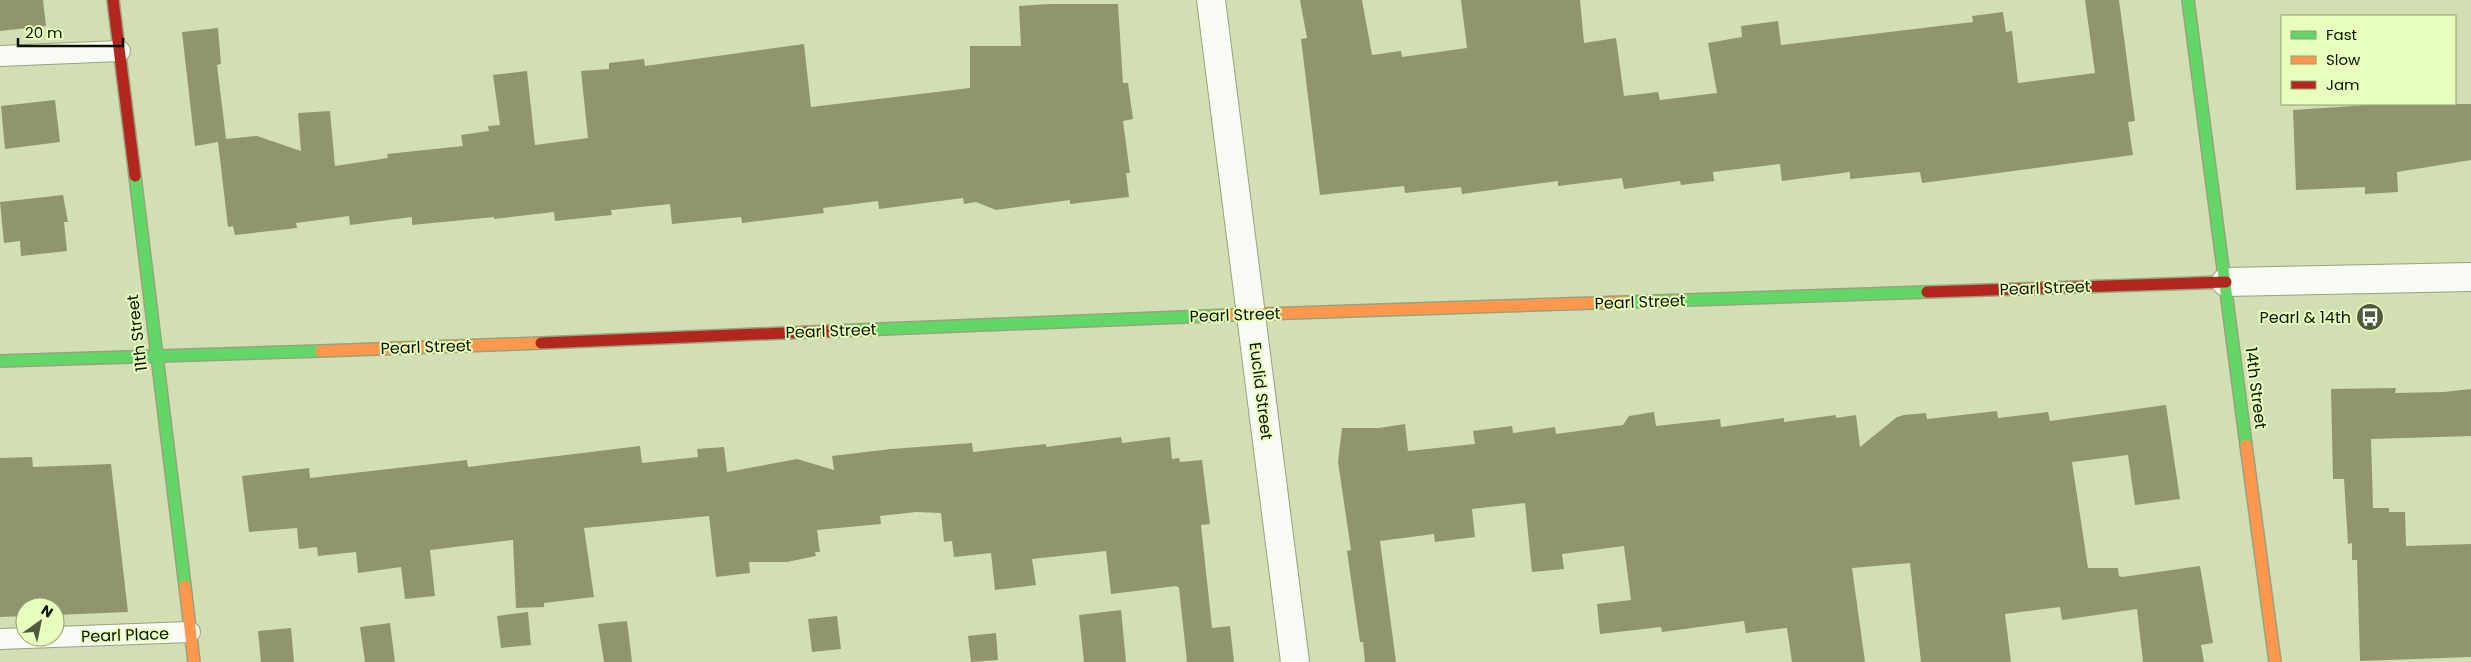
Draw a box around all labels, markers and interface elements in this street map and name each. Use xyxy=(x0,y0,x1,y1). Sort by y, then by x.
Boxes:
scale bar xyxy=(18,15,122,47)
legend xyxy=(2281,15,2456,105)
text: 20 m xyxy=(25,22,63,43)
text: Fast xyxy=(2326,24,2357,45)
text: Slow xyxy=(2326,49,2361,70)
text: Jam xyxy=(2326,74,2360,95)
street label: Pearl Street xyxy=(1999,275,2091,301)
street label: Pearl Street xyxy=(1594,289,1686,315)
street label: 11th Street xyxy=(121,293,153,373)
street label: Pearl Street xyxy=(1189,302,1281,328)
bus stop icon: Pearl & 14th xyxy=(2355,302,2385,332)
place label: Pearl & 14th xyxy=(2259,306,2351,329)
street label: Pearl Street xyxy=(785,318,877,344)
street label: Pearl Street xyxy=(380,334,472,360)
street label: Euclid Street xyxy=(1244,341,1278,441)
street label: 14th Street xyxy=(2240,346,2272,430)
north arrow xyxy=(15,597,65,647)
text: N xyxy=(37,600,57,622)
street label: Pearl Place xyxy=(81,622,169,648)

